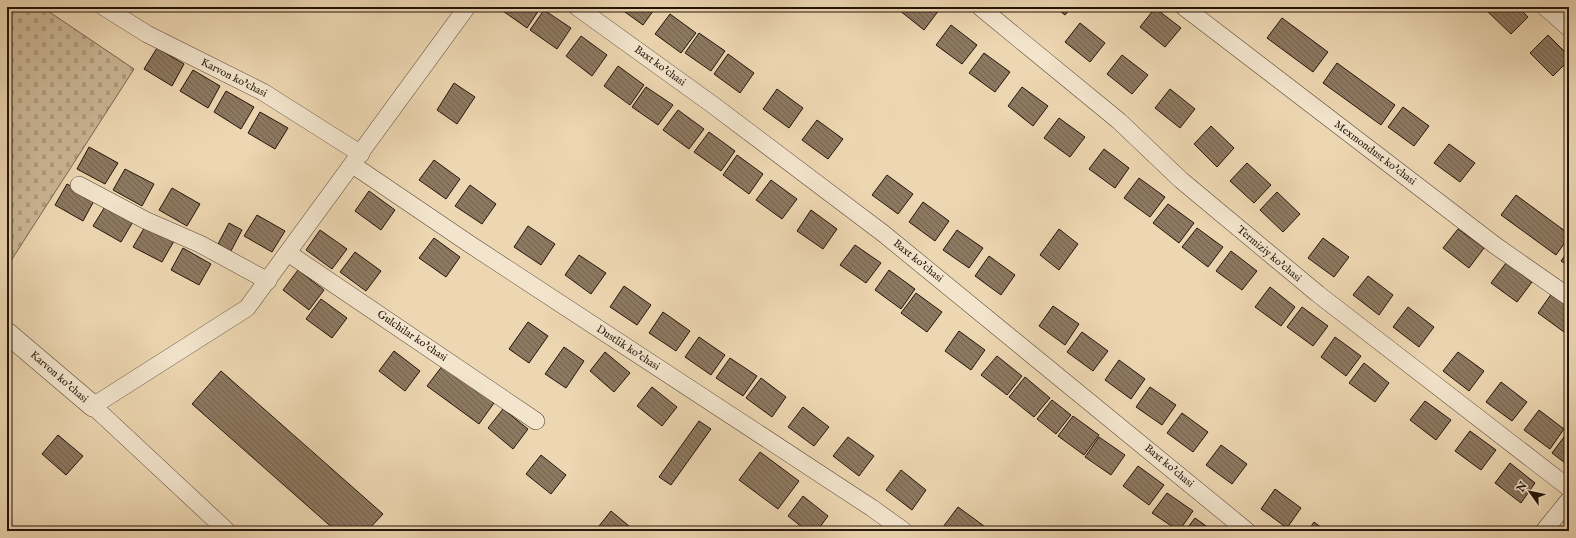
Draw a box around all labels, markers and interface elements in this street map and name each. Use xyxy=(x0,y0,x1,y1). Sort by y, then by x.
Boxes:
street label: Baxt ko'chasi xyxy=(631,43,689,89)
street label: Karvon ko'chasi xyxy=(199,55,269,101)
street label: Mexmondust ko'chasi xyxy=(1331,118,1419,188)
street label: Termiziy ko'chasi xyxy=(1234,223,1304,285)
street label: Baxt ko'chasi xyxy=(890,237,946,285)
street label: Gulchilar ko'chasi xyxy=(374,307,450,365)
street label: Dustlik ko'chasi xyxy=(594,322,663,374)
street label: Karvon ko'chasi xyxy=(27,348,91,406)
street label: Baxt ko'chasi xyxy=(1141,441,1197,491)
north arrow xyxy=(1510,472,1550,512)
text: N xyxy=(1513,479,1531,496)

